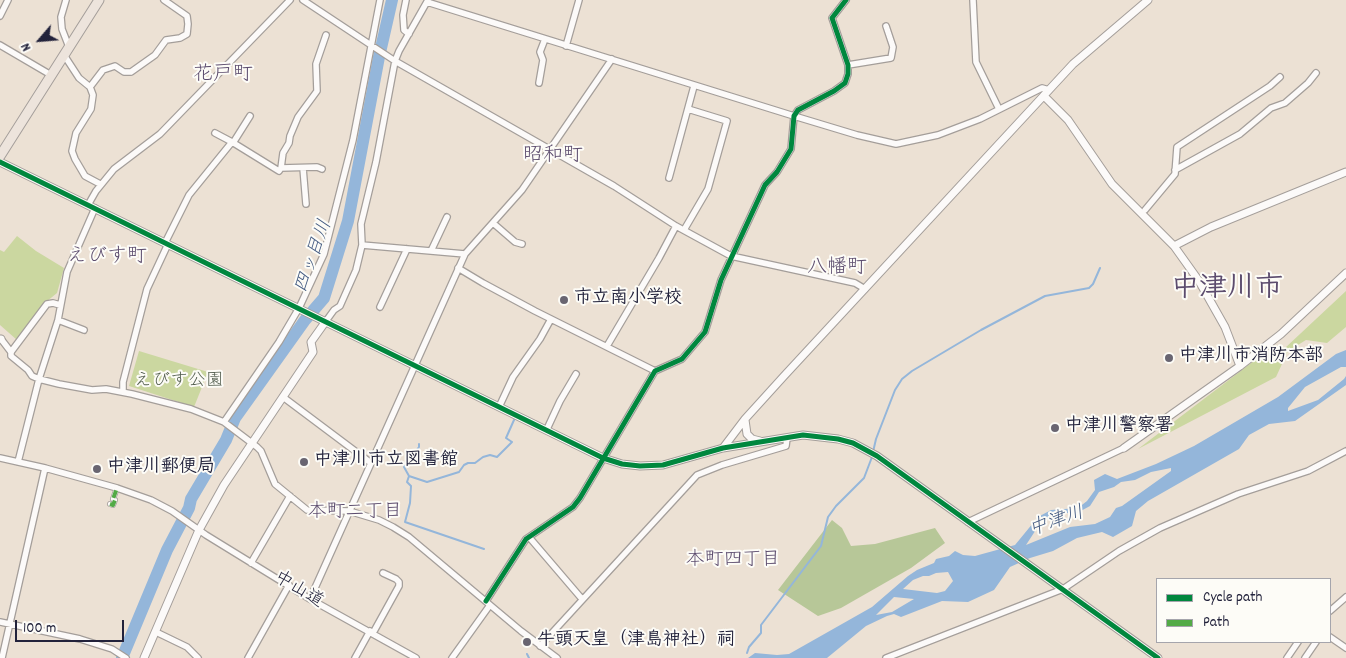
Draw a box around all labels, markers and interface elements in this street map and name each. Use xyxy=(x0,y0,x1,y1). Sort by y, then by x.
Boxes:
north arrow xyxy=(15,15,65,65)
text: N xyxy=(16,39,37,54)
district label: 花戸町 xyxy=(193,64,253,88)
district label: 昭和町 xyxy=(523,145,583,169)
water label: 四ッ目川 xyxy=(291,217,339,297)
district label: えびす町 xyxy=(67,246,147,270)
district label: 八幡町 xyxy=(807,257,867,281)
district label: 中津川市 xyxy=(1171,274,1283,308)
place label: 市立南小学校 xyxy=(574,289,682,311)
marker: 市立南小学校 xyxy=(558,294,570,306)
place label: 中津川市消防本部 xyxy=(1179,347,1323,369)
marker: 中津川市消防本部 xyxy=(1163,352,1175,364)
park label: えびす公園 xyxy=(134,372,224,394)
place label: 中津川警察署 xyxy=(1065,417,1173,439)
marker: 中津川警察署 xyxy=(1049,422,1061,434)
place label: 中津川市立図書館 xyxy=(314,451,458,473)
marker: 中津川市立図書館 xyxy=(298,456,310,468)
place label: 中津川郵便局 xyxy=(107,458,215,480)
marker: 中津川郵便局 xyxy=(91,463,103,475)
district label: 本町二丁目 xyxy=(308,502,402,524)
water label: 中津川 xyxy=(1026,503,1088,543)
district label: 本町四丁目 xyxy=(686,550,780,572)
street label: 中山道 xyxy=(269,568,327,614)
legend xyxy=(1156,578,1331,643)
text: Cycle path xyxy=(1203,587,1262,609)
scale bar xyxy=(18,610,126,642)
text: Path xyxy=(1203,612,1229,634)
text: 100 m xyxy=(23,618,56,640)
place label: 牛頭天皇（津島神社）祠 xyxy=(537,631,735,653)
marker: 牛頭天皇（津島神社）祠 xyxy=(521,636,533,648)

